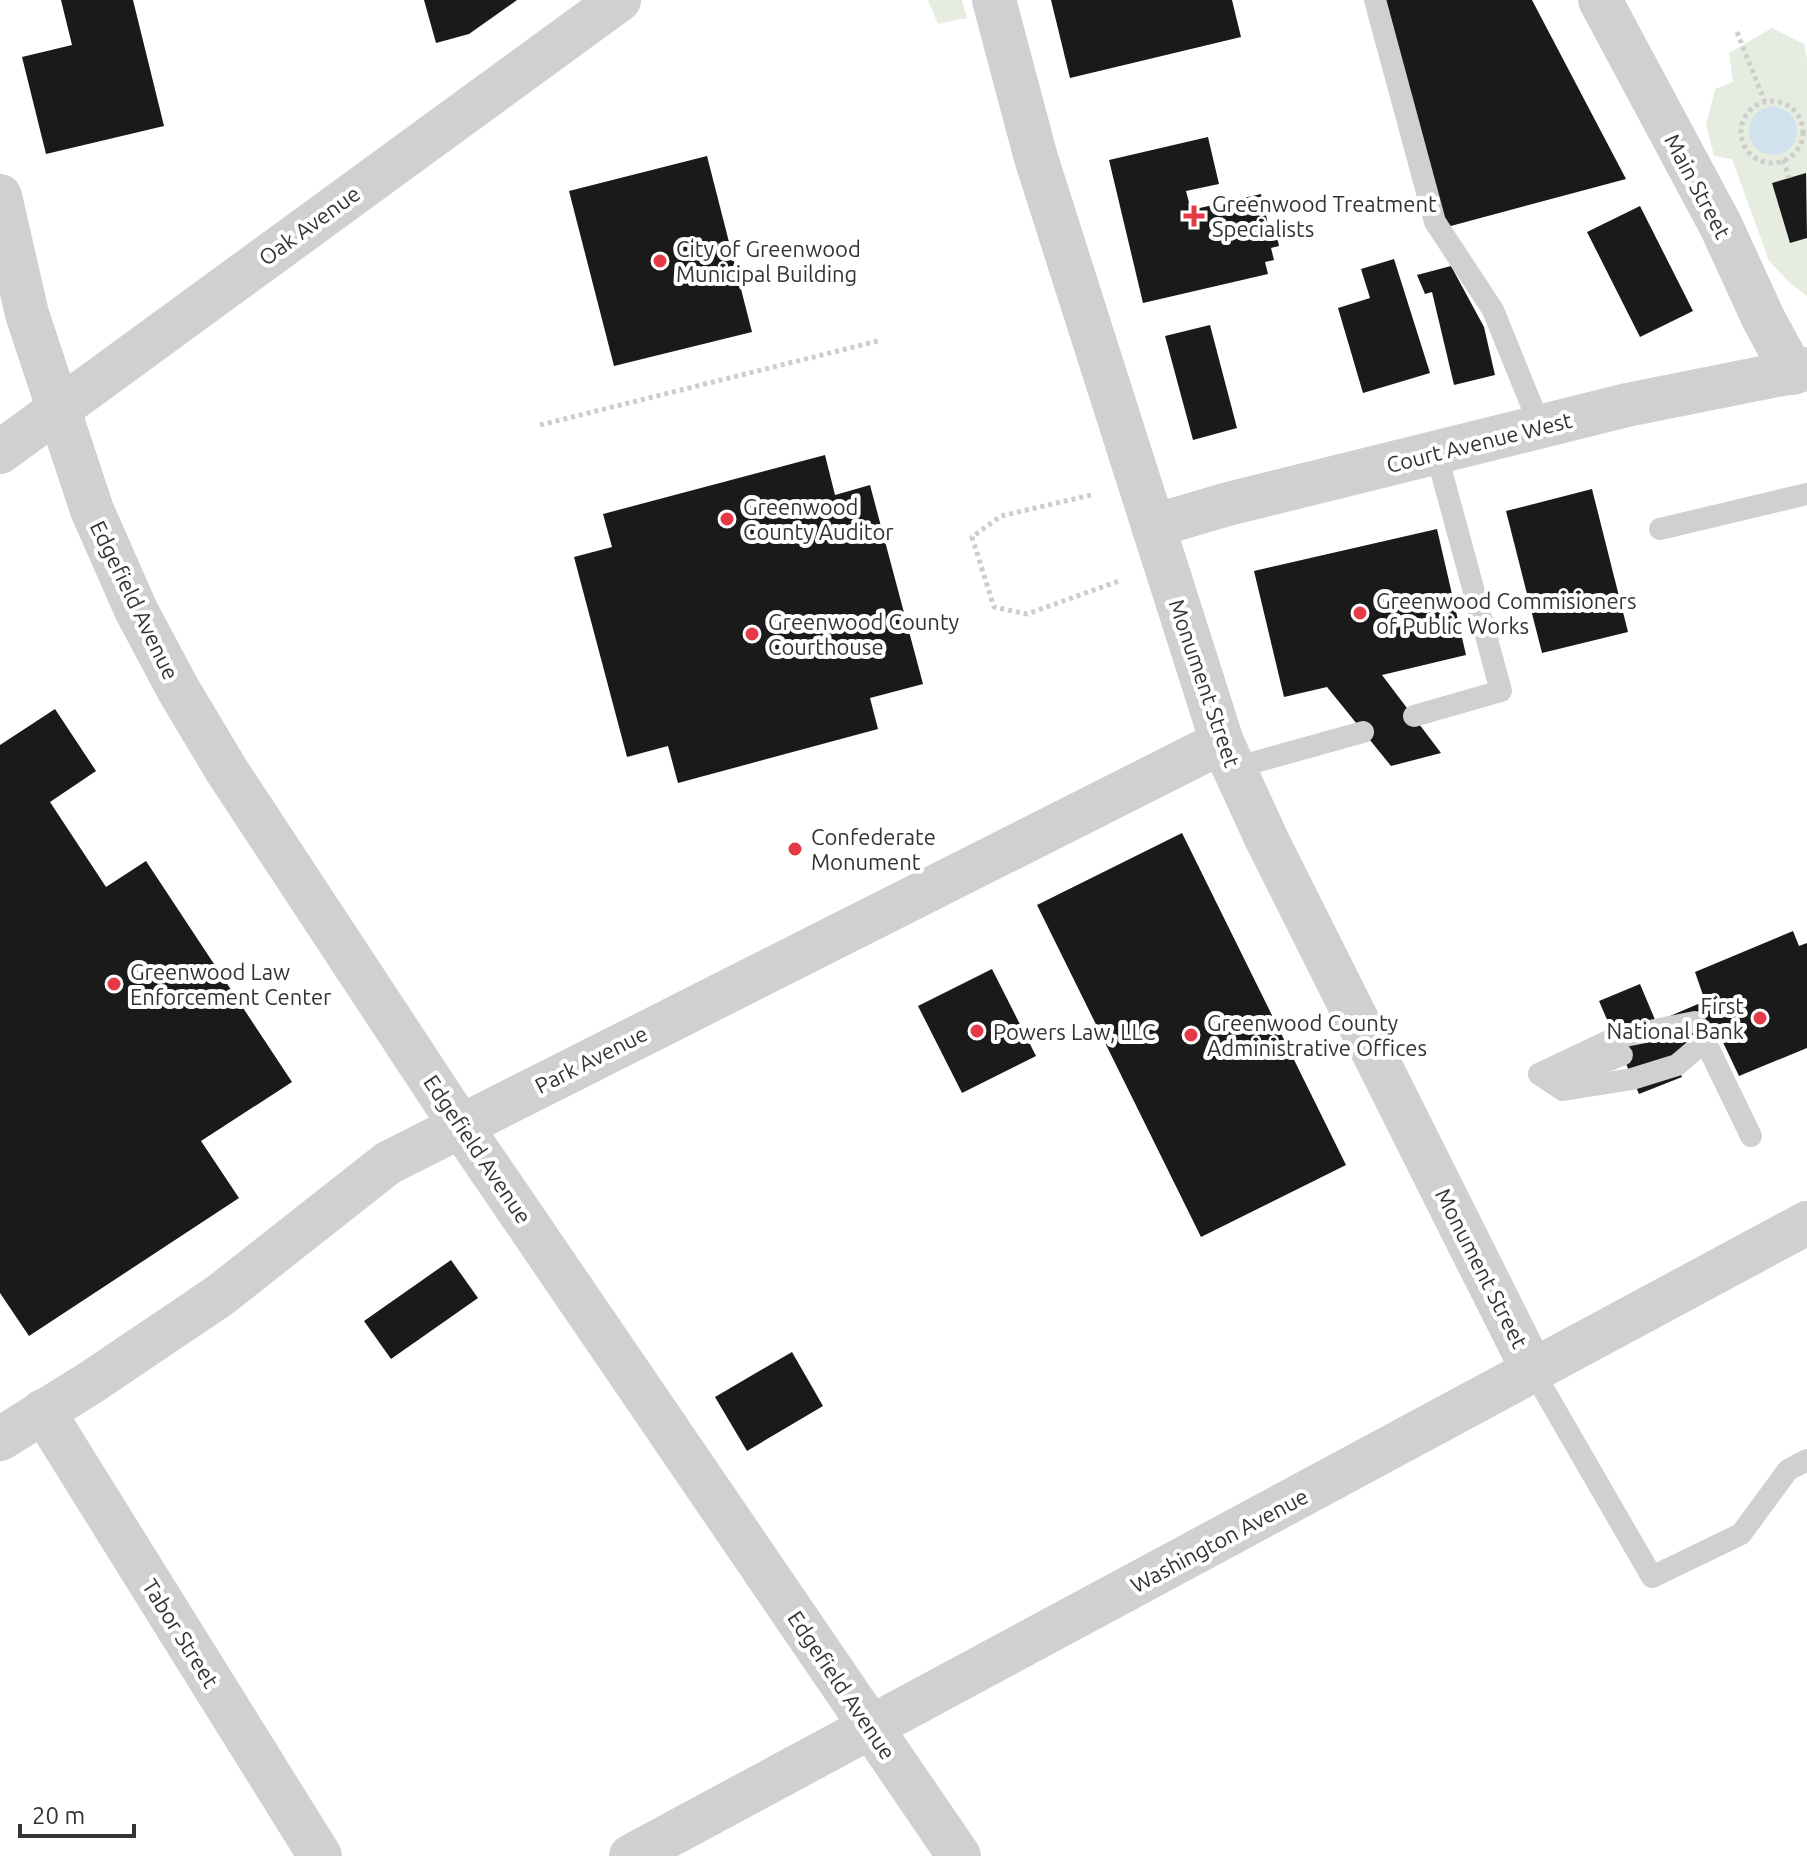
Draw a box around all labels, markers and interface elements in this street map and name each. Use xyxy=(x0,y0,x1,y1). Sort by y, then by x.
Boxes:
street label: Main Street xyxy=(1660,129,1736,243)
street label: Oak Avenue xyxy=(254,180,364,270)
place label: Greenwood Treatment Specialists xyxy=(1212,191,1437,241)
marker: Greenwood Treatment Specialists xyxy=(1183,205,1205,227)
place label: City of Greenwood Municipal Building xyxy=(676,236,861,286)
marker: City of Greenwood Municipal Building xyxy=(651,252,669,270)
street label: Court Avenue West xyxy=(1384,407,1575,477)
place label: Greenwood County Auditor xyxy=(743,494,894,544)
marker: Greenwood County Auditor xyxy=(718,510,736,528)
street label: Edgefield Avenue xyxy=(86,517,184,683)
place label: Greenwood Commisioners of Public Works xyxy=(1376,588,1636,638)
street label: Monument Street xyxy=(1165,596,1246,771)
marker: Greenwood Commisioners of Public Works xyxy=(1351,604,1369,622)
place label: Greenwood County Courthouse xyxy=(768,609,960,659)
marker: Greenwood County Courthouse xyxy=(743,625,761,643)
place label: Confederate Monument xyxy=(811,824,936,874)
marker: Confederate Monument xyxy=(786,840,804,858)
place label: Greenwood Law Enforcement Center xyxy=(130,959,332,1009)
marker: Greenwood Law Enforcement Center xyxy=(105,975,123,993)
place label: First National Bank xyxy=(1606,993,1744,1043)
marker: First National Bank xyxy=(1751,1009,1769,1027)
place label: Greenwood County Administrative Offices xyxy=(1207,1010,1427,1060)
place label: Powers Law, LLC xyxy=(993,1019,1156,1044)
street label: Park Avenue xyxy=(531,1020,651,1098)
marker: Powers Law, LLC xyxy=(968,1022,986,1040)
marker: Greenwood County Administrative Offices xyxy=(1182,1026,1200,1044)
street label: Edgefield Avenue xyxy=(419,1070,537,1228)
street label: Monument Street xyxy=(1431,1184,1533,1352)
street label: Washington Avenue xyxy=(1126,1483,1312,1597)
street label: Tabor Street xyxy=(138,1574,224,1692)
street label: Edgefield Avenue xyxy=(783,1606,901,1764)
scale bar xyxy=(20,1788,134,1838)
text: 20 m xyxy=(32,1802,85,1829)

